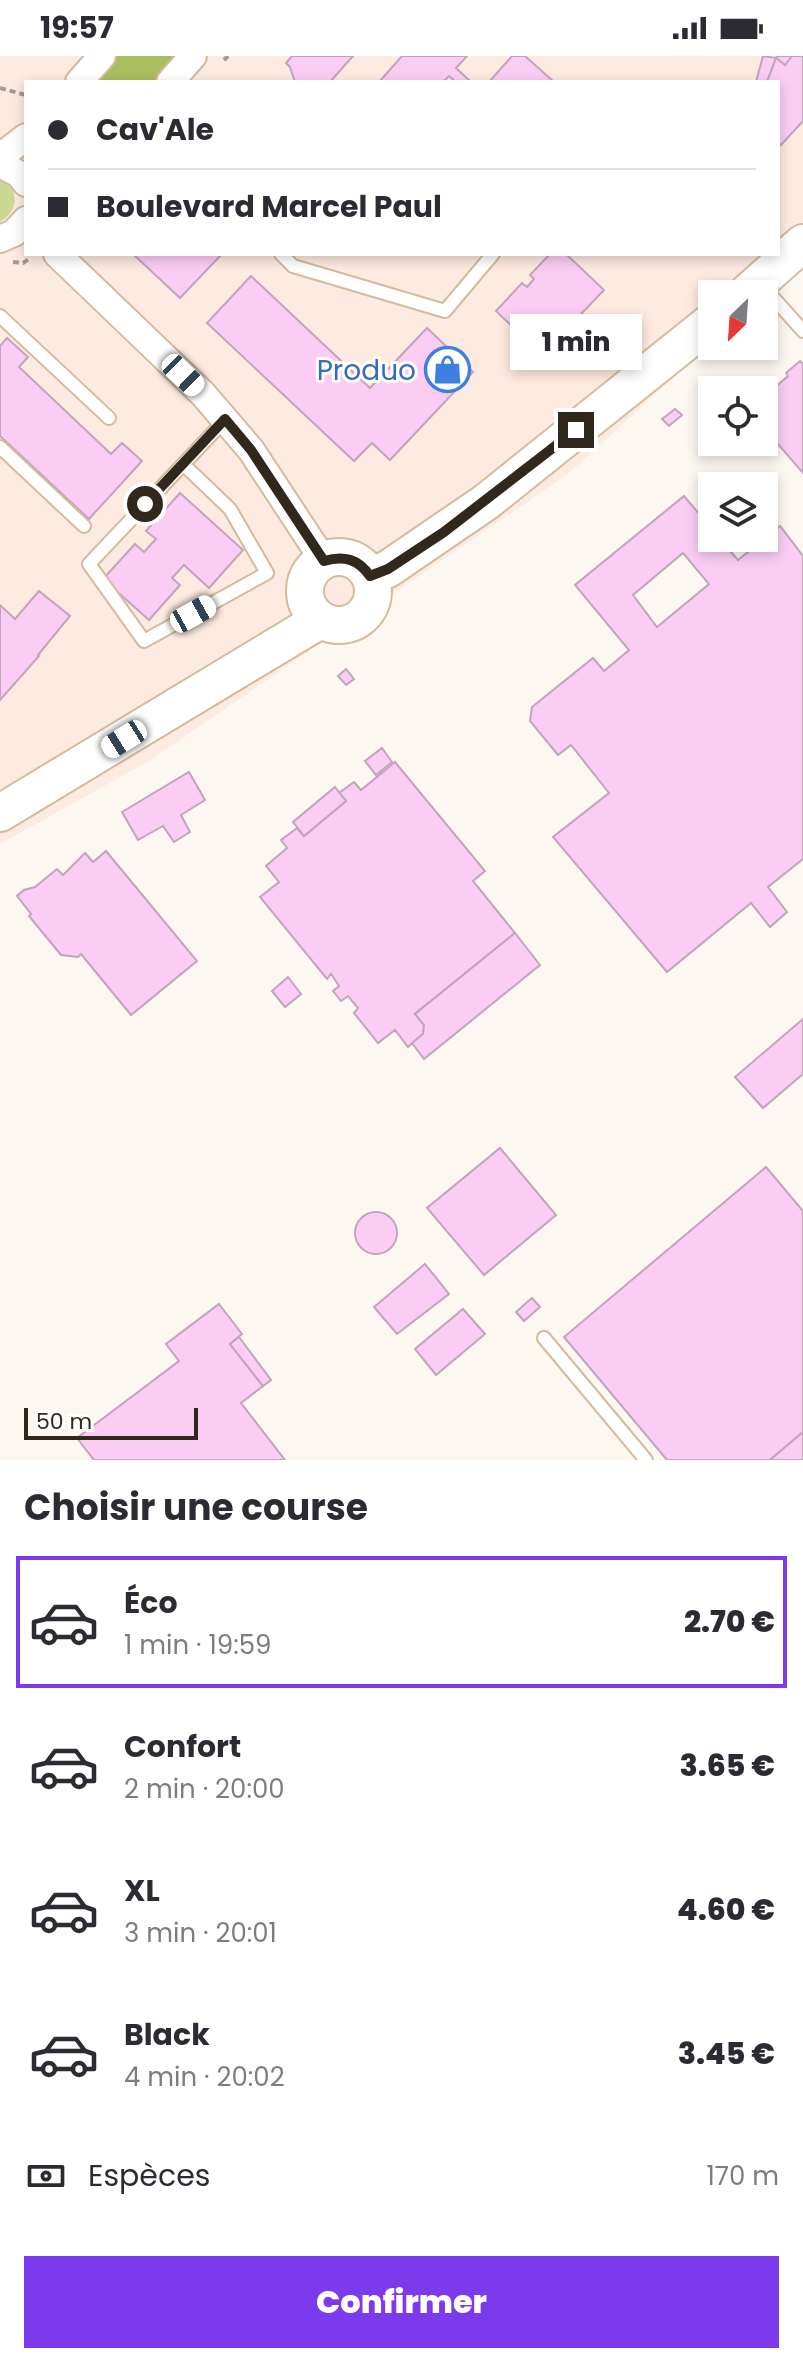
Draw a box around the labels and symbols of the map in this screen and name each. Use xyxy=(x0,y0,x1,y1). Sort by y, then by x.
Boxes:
north arrow xyxy=(698,280,778,360)
callout: 1 min xyxy=(510,314,642,370)
shop icon: Produo xyxy=(423,346,471,394)
car xyxy=(157,350,209,400)
place label: Produo xyxy=(317,351,416,390)
route end xyxy=(558,412,594,448)
route start xyxy=(127,486,163,522)
car xyxy=(166,592,220,636)
car xyxy=(97,716,151,762)
scale bar xyxy=(24,1404,198,1440)

